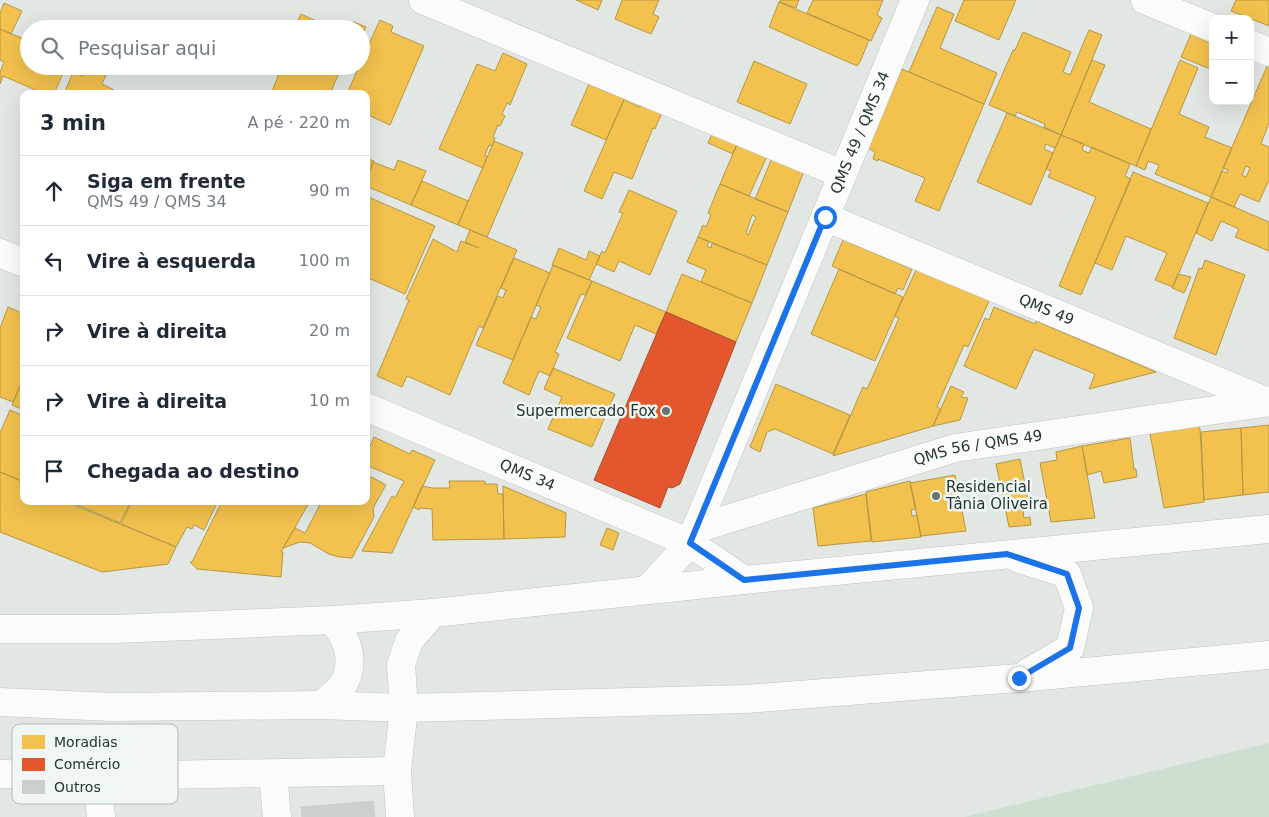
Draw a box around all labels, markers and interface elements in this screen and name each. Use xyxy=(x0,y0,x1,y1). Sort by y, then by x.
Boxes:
map controls xyxy=(1209,15,1254,105)
button: + xyxy=(1209,15,1254,60)
search box xyxy=(20,20,370,75)
icon: search xyxy=(38,34,66,62)
text: Pesquisar aqui xyxy=(78,37,216,59)
button: − xyxy=(1209,60,1254,105)
street label: QMS 49 / QMS 34 xyxy=(827,69,893,196)
text: 3 min xyxy=(40,111,106,135)
text: A pé · 220 m xyxy=(248,113,350,132)
text: Siga em frente xyxy=(87,170,246,192)
icon: ahead xyxy=(40,177,68,205)
text: 90 m xyxy=(309,181,350,200)
text: QMS 49 / QMS 34 xyxy=(87,192,227,211)
route start xyxy=(814,206,837,229)
icon: left xyxy=(40,247,68,275)
text: Vire à esquerda xyxy=(87,250,256,272)
text: 100 m xyxy=(299,251,350,270)
street label: QMS 49 xyxy=(1016,290,1077,329)
icon: right xyxy=(40,317,68,345)
text: Vire à direita xyxy=(87,320,227,342)
text: 20 m xyxy=(309,321,350,340)
icon: right xyxy=(40,387,68,415)
text: Vire à direita xyxy=(87,390,227,412)
text: 10 m xyxy=(309,391,350,410)
place label: Supermercado Fox xyxy=(516,402,656,420)
marker: Supermercado Fox xyxy=(660,405,672,417)
street label: QMS 56 / QMS 49 xyxy=(911,426,1043,469)
street label: QMS 34 xyxy=(497,455,558,494)
icon: arrive xyxy=(40,457,68,485)
text: Chegada ao destino xyxy=(87,460,299,482)
place label: Residencial Tânia Oliveira xyxy=(945,478,1048,513)
marker: Residencial Tânia Oliveira xyxy=(930,490,942,502)
route end xyxy=(1008,667,1031,690)
legend xyxy=(12,724,178,804)
text: Moradias xyxy=(54,734,118,750)
text: Comércio xyxy=(54,756,120,772)
text: Outros xyxy=(54,779,101,795)

